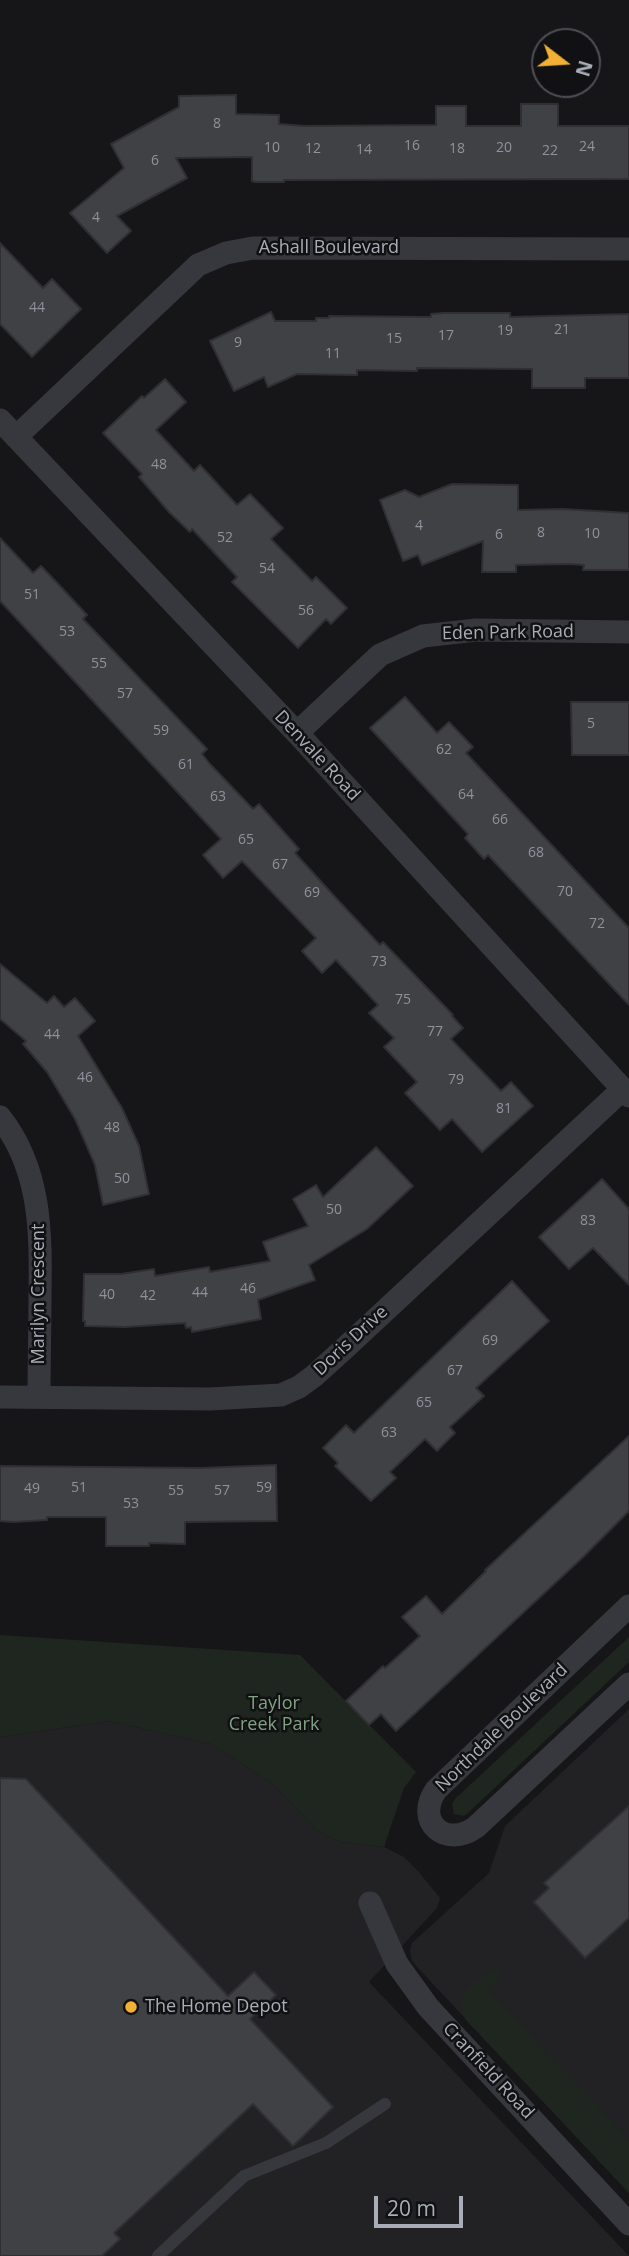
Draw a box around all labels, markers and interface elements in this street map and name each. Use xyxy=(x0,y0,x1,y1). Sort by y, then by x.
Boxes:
north arrow xyxy=(531,28,601,98)
text: N xyxy=(569,57,599,80)
house number: 8 xyxy=(213,116,221,132)
house number: 16 xyxy=(404,138,420,154)
house number: 24 xyxy=(579,139,595,155)
house number: 10 xyxy=(264,140,280,156)
house number: 20 xyxy=(496,140,512,156)
house number: 12 xyxy=(305,141,321,157)
house number: 18 xyxy=(449,141,465,157)
house number: 14 xyxy=(356,142,372,158)
house number: 22 xyxy=(542,143,558,159)
house number: 6 xyxy=(151,153,159,169)
house number: 4 xyxy=(92,210,100,226)
street label: Ashall Boulevard xyxy=(259,237,399,259)
house number: 44 xyxy=(29,300,45,316)
house number: 21 xyxy=(554,322,570,338)
house number: 19 xyxy=(497,323,513,339)
house number: 17 xyxy=(438,328,454,344)
house number: 15 xyxy=(386,331,402,347)
house number: 9 xyxy=(234,335,242,351)
house number: 11 xyxy=(325,346,341,362)
house number: 48 xyxy=(151,457,167,473)
house number: 4 xyxy=(415,518,423,534)
house number: 8 xyxy=(537,525,545,541)
house number: 10 xyxy=(584,526,600,542)
house number: 6 xyxy=(495,527,503,543)
house number: 52 xyxy=(217,530,233,546)
house number: 54 xyxy=(259,561,275,577)
house number: 51 xyxy=(24,587,40,603)
house number: 56 xyxy=(298,603,314,619)
street label: Eden Park Road xyxy=(442,621,574,645)
house number: 53 xyxy=(59,624,75,640)
house number: 55 xyxy=(91,656,107,672)
house number: 57 xyxy=(117,686,133,702)
street label: Denvale Road xyxy=(270,706,364,806)
house number: 5 xyxy=(587,716,595,732)
house number: 59 xyxy=(153,723,169,739)
house number: 62 xyxy=(436,742,452,758)
house number: 61 xyxy=(178,757,194,773)
house number: 64 xyxy=(458,787,474,803)
house number: 63 xyxy=(210,789,226,805)
house number: 66 xyxy=(492,812,508,828)
house number: 65 xyxy=(238,832,254,848)
house number: 68 xyxy=(528,845,544,861)
house number: 67 xyxy=(272,857,288,873)
house number: 70 xyxy=(557,884,573,900)
house number: 69 xyxy=(304,885,320,901)
house number: 72 xyxy=(589,916,605,932)
house number: 73 xyxy=(371,954,387,970)
house number: 75 xyxy=(395,992,411,1008)
house number: 77 xyxy=(427,1024,443,1040)
house number: 44 xyxy=(44,1027,60,1043)
house number: 46 xyxy=(77,1070,93,1086)
house number: 79 xyxy=(448,1072,464,1088)
house number: 81 xyxy=(496,1101,512,1117)
house number: 48 xyxy=(104,1120,120,1136)
house number: 50 xyxy=(114,1171,130,1187)
house number: 50 xyxy=(326,1202,342,1218)
house number: 83 xyxy=(580,1213,596,1229)
street label: Marilyn Crescent xyxy=(28,1224,50,1364)
house number: 46 xyxy=(240,1281,256,1297)
house number: 44 xyxy=(192,1285,208,1301)
house number: 40 xyxy=(99,1287,115,1303)
house number: 42 xyxy=(140,1288,156,1304)
street label: Doris Drive xyxy=(310,1301,392,1381)
house number: 69 xyxy=(482,1333,498,1349)
house number: 67 xyxy=(447,1363,463,1379)
house number: 65 xyxy=(416,1395,432,1411)
house number: 63 xyxy=(381,1425,397,1441)
house number: 51 xyxy=(71,1480,87,1496)
house number: 59 xyxy=(256,1480,272,1496)
house number: 49 xyxy=(24,1481,40,1497)
house number: 55 xyxy=(168,1483,184,1499)
house number: 57 xyxy=(214,1483,230,1499)
house number: 53 xyxy=(123,1496,139,1512)
street label: Northdale Boulevard xyxy=(432,1659,572,1797)
park label: Taylor Creek Park xyxy=(229,1693,319,1736)
place label: The Home Depot xyxy=(145,1996,288,2018)
marker: The Home Depot xyxy=(123,1999,139,2015)
street label: Cranfield Road xyxy=(438,2018,538,2124)
scale bar xyxy=(377,2182,466,2226)
text: 20 m xyxy=(387,2194,436,2222)

